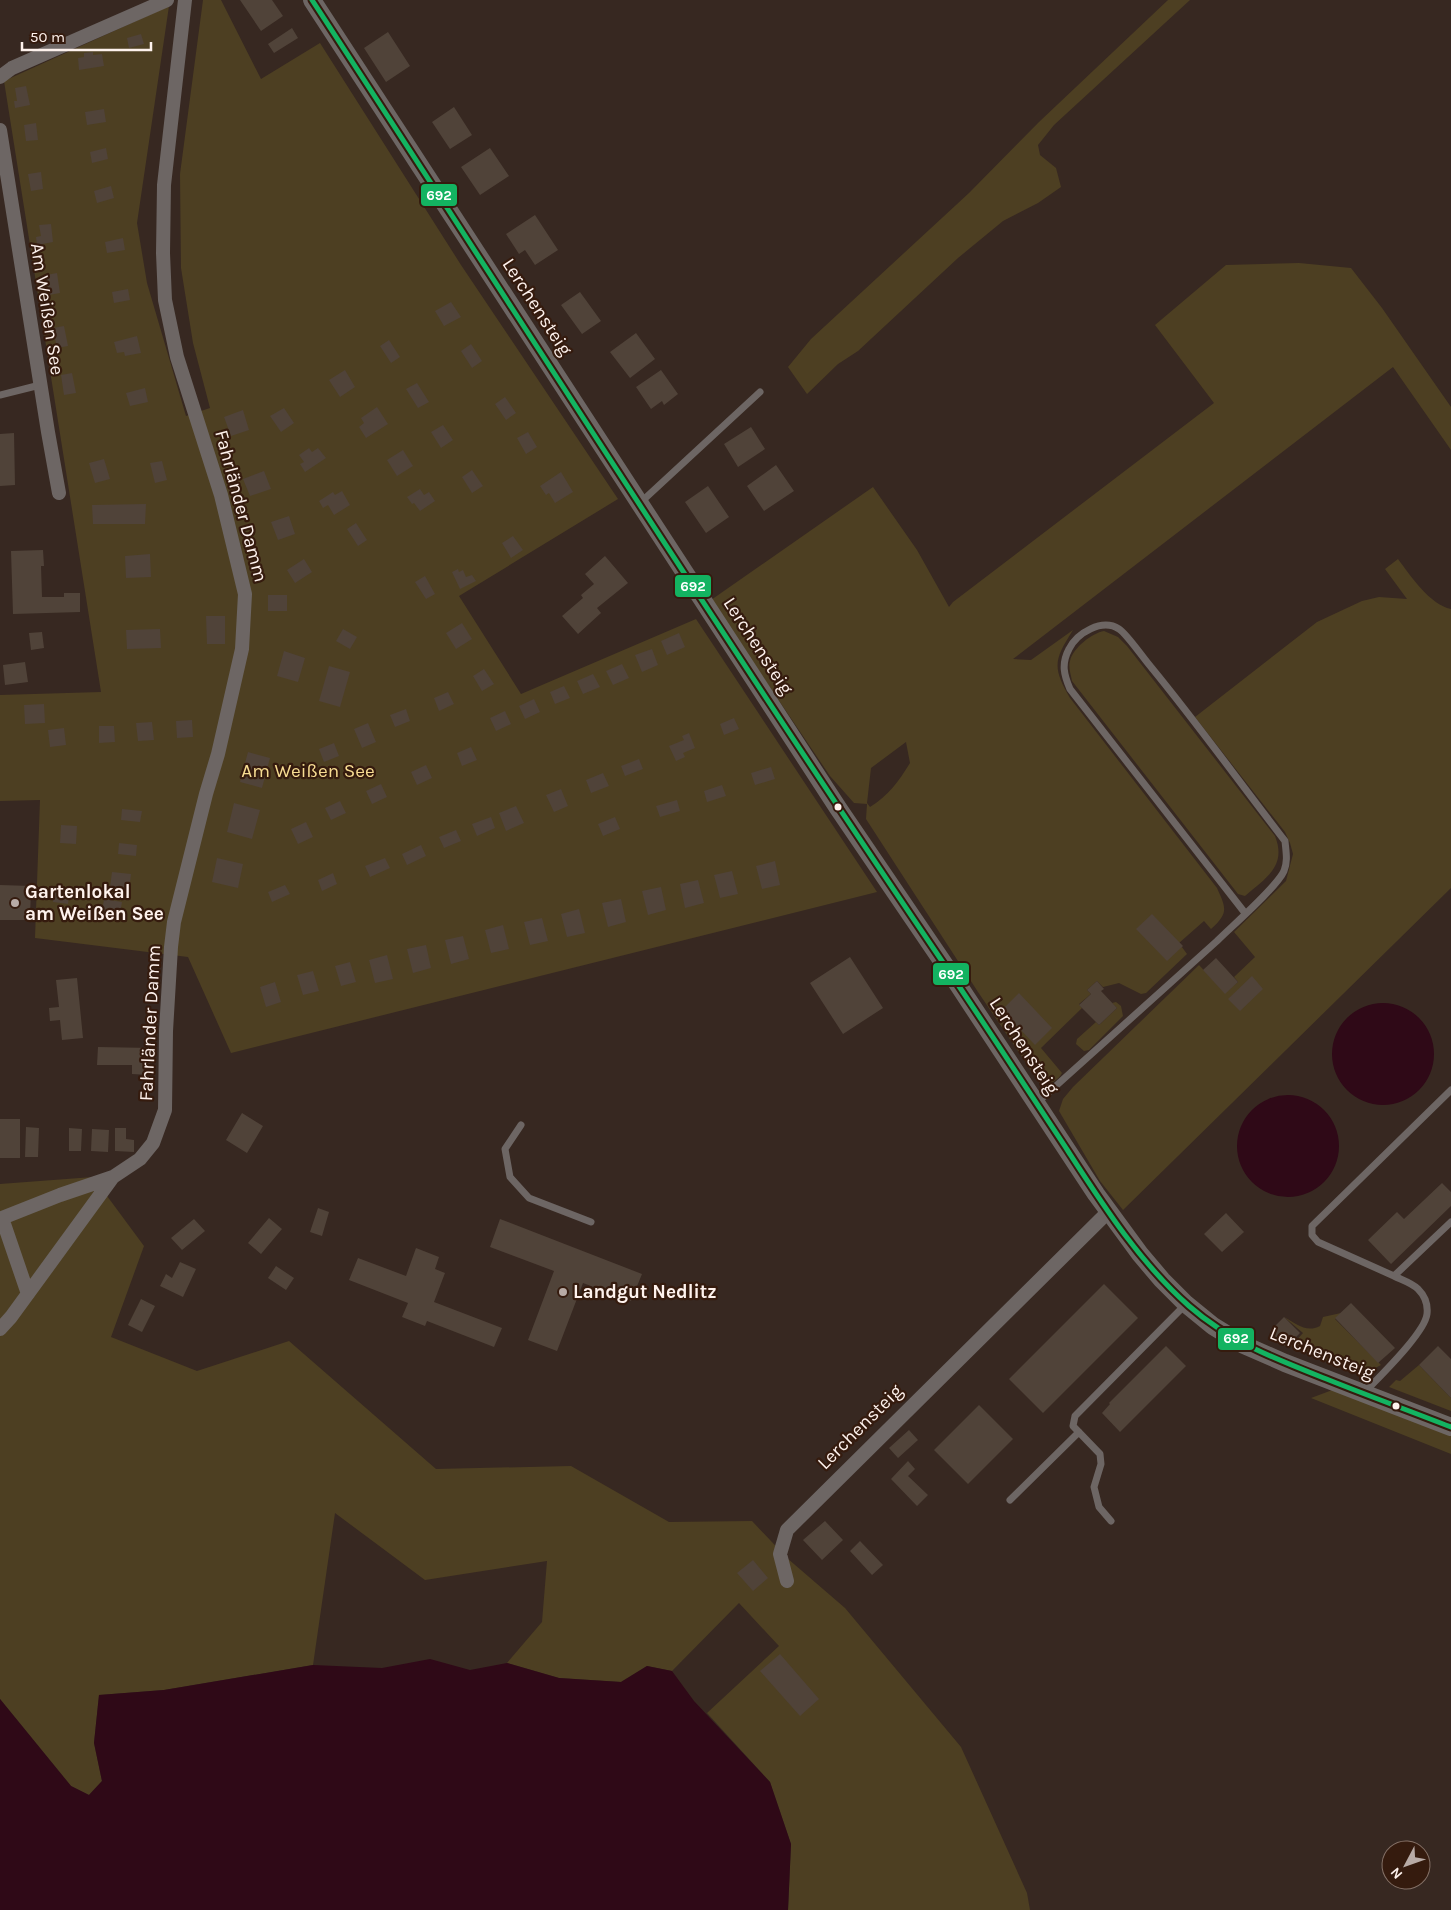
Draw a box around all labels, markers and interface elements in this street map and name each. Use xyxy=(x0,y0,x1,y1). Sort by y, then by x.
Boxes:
scale bar xyxy=(22,20,151,52)
text: 50 m xyxy=(30,28,65,46)
line badge: 692 xyxy=(420,183,458,207)
text: 692 xyxy=(426,187,452,204)
street label: Am Weißen See xyxy=(26,241,68,377)
street label: Lerchensteig xyxy=(497,254,577,360)
street label: Fahrländer Damm xyxy=(210,428,272,584)
line badge: 692 xyxy=(674,574,712,598)
text: 692 xyxy=(680,578,706,595)
street label: Lerchensteig xyxy=(718,593,798,699)
park label: Am Weißen See xyxy=(241,760,375,782)
unlabelled marker xyxy=(833,802,843,812)
place label: Gartenlokal am Weißen See xyxy=(25,881,164,925)
marker: Gartenlokal am Weißen See xyxy=(9,897,21,909)
street label: Fahrländer Damm xyxy=(135,944,165,1102)
line badge: 692 xyxy=(932,962,970,986)
text: 692 xyxy=(938,966,964,983)
street label: Lerchensteig xyxy=(984,993,1064,1099)
place label: Landgut Nedlitz xyxy=(573,1281,717,1303)
marker: Landgut Nedlitz xyxy=(557,1286,569,1298)
street label: Lerchensteig xyxy=(1266,1322,1378,1384)
line badge: 692 xyxy=(1217,1327,1255,1351)
text: 692 xyxy=(1223,1330,1249,1347)
street label: Lerchensteig xyxy=(813,1380,907,1474)
unlabelled marker xyxy=(1391,1401,1401,1411)
north arrow xyxy=(1381,1840,1431,1890)
text: N xyxy=(1387,1864,1406,1883)

